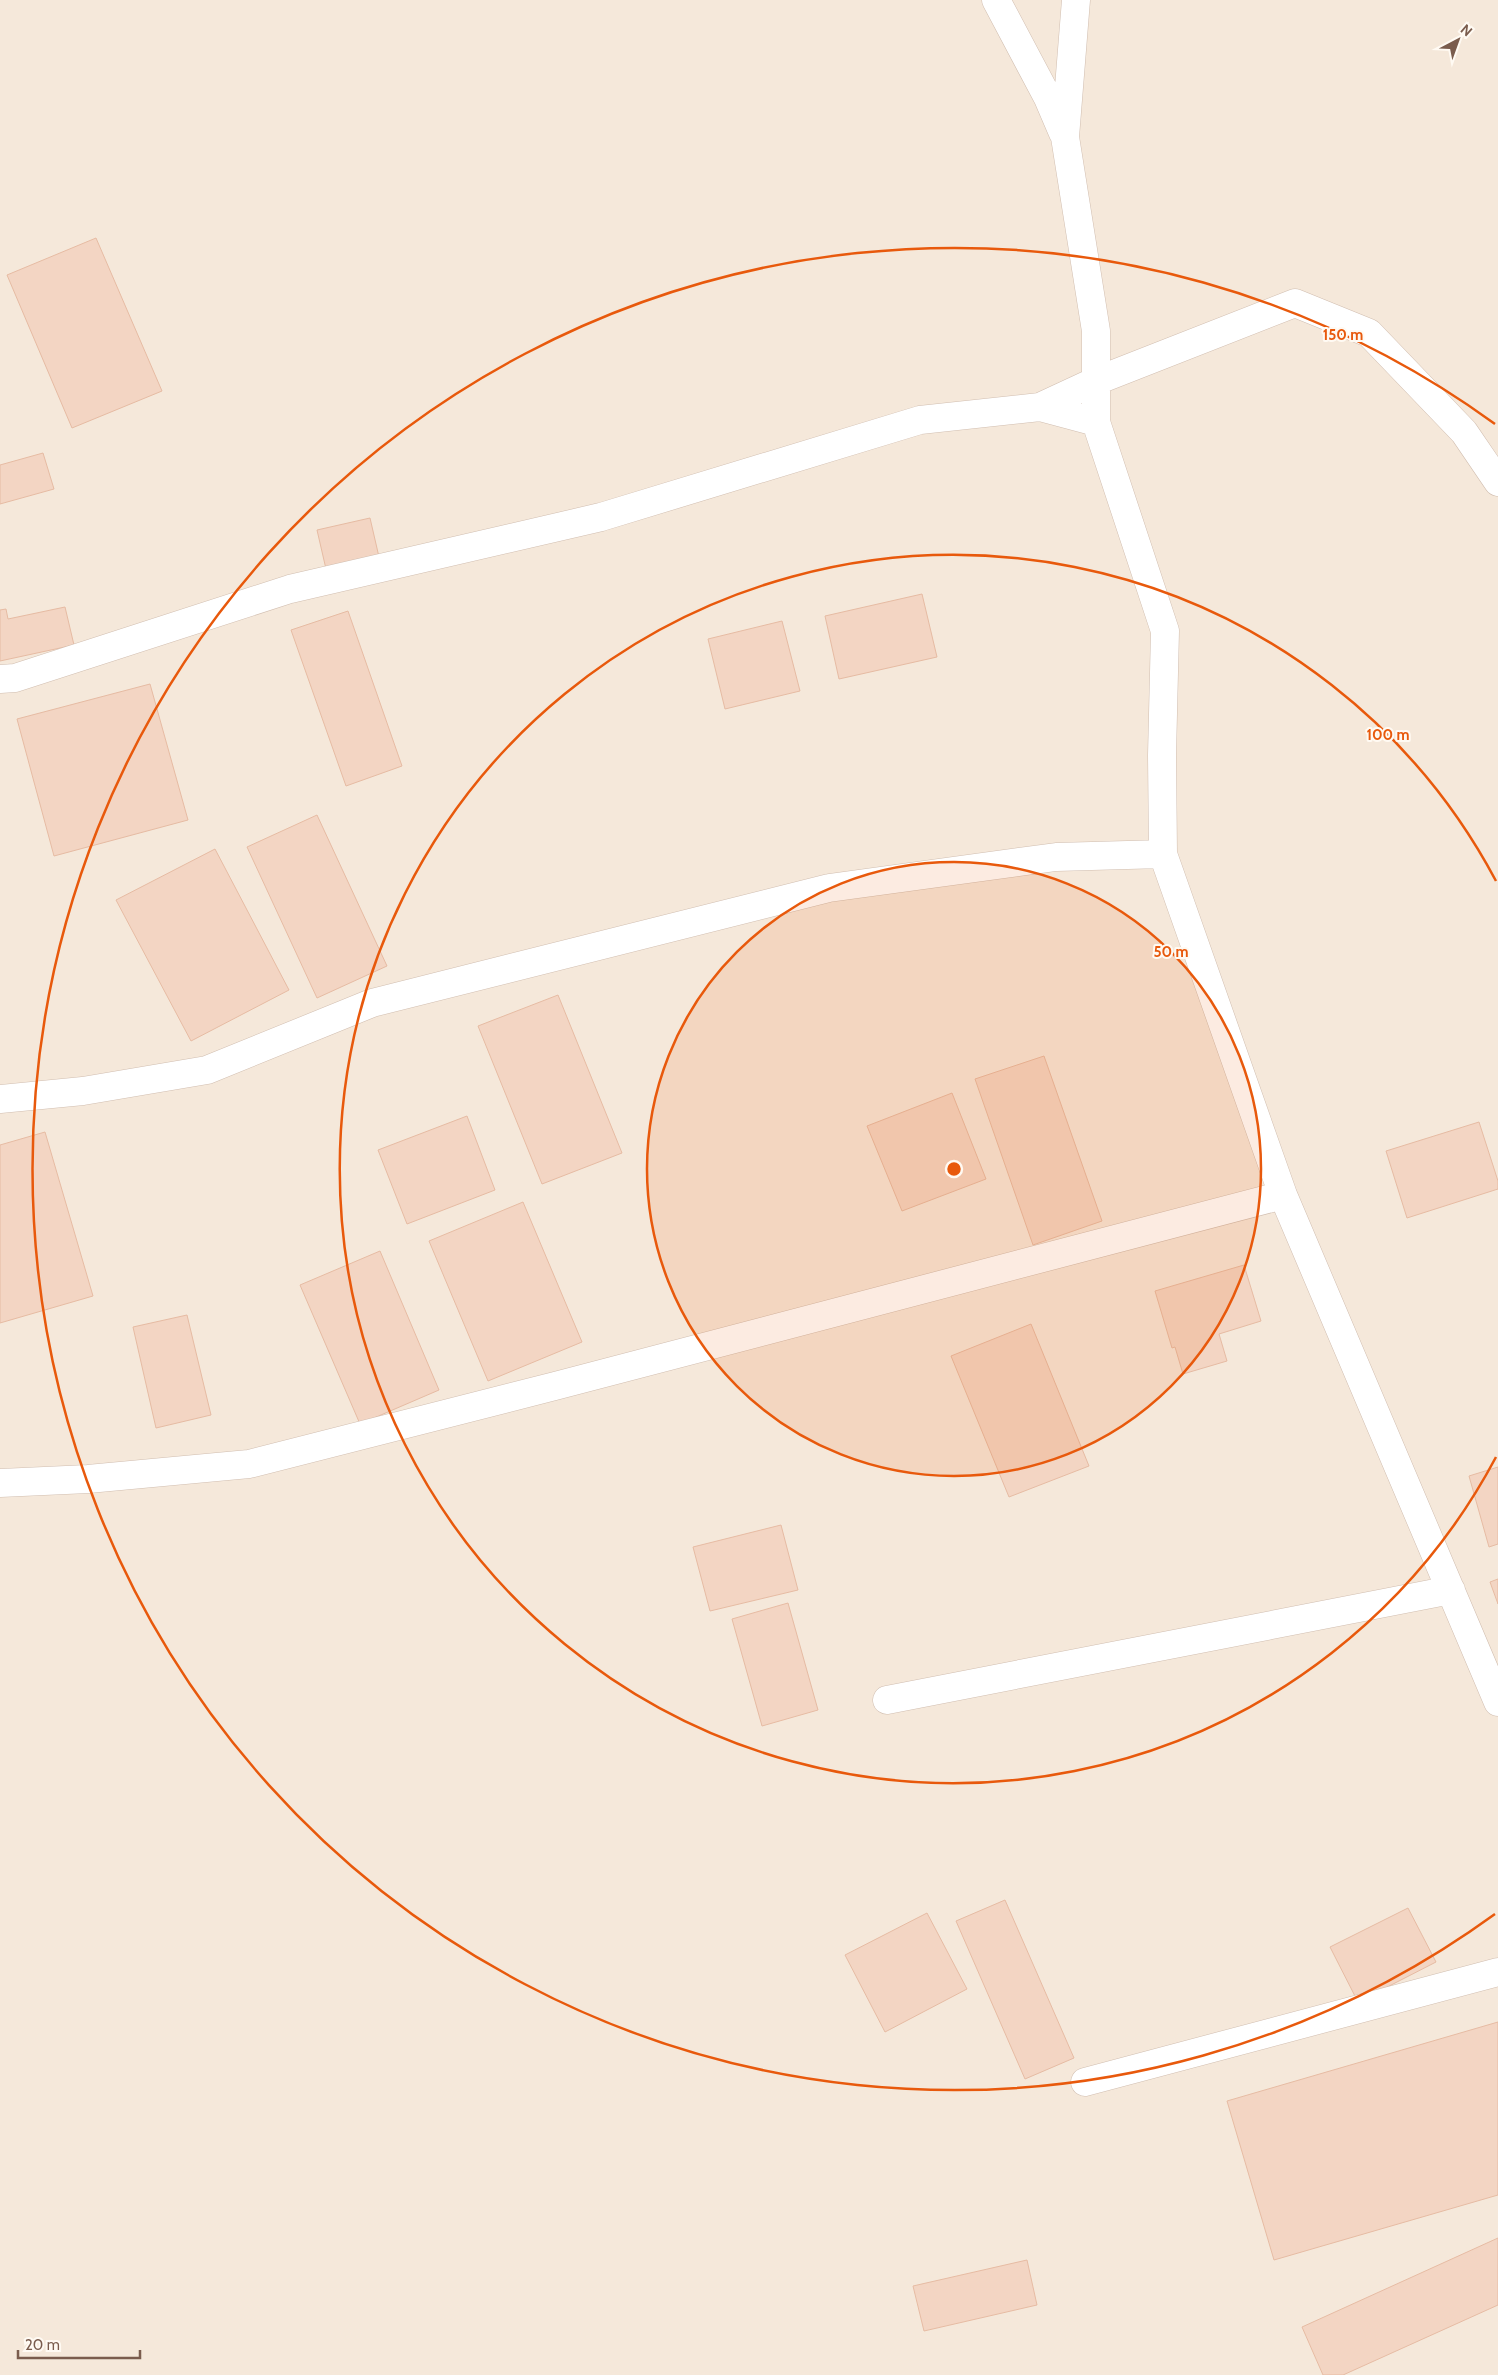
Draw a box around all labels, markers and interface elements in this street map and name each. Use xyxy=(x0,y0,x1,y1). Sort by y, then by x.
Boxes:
north arrow xyxy=(1433,15,1483,65)
text: N xyxy=(1457,20,1476,40)
text: 150 m xyxy=(1323,326,1363,344)
text: 100 m xyxy=(1366,726,1410,744)
text: 50 m xyxy=(1153,943,1189,961)
centre of rings xyxy=(945,1160,963,1178)
scale bar xyxy=(18,2328,140,2360)
text: 20 m xyxy=(25,2336,60,2354)

